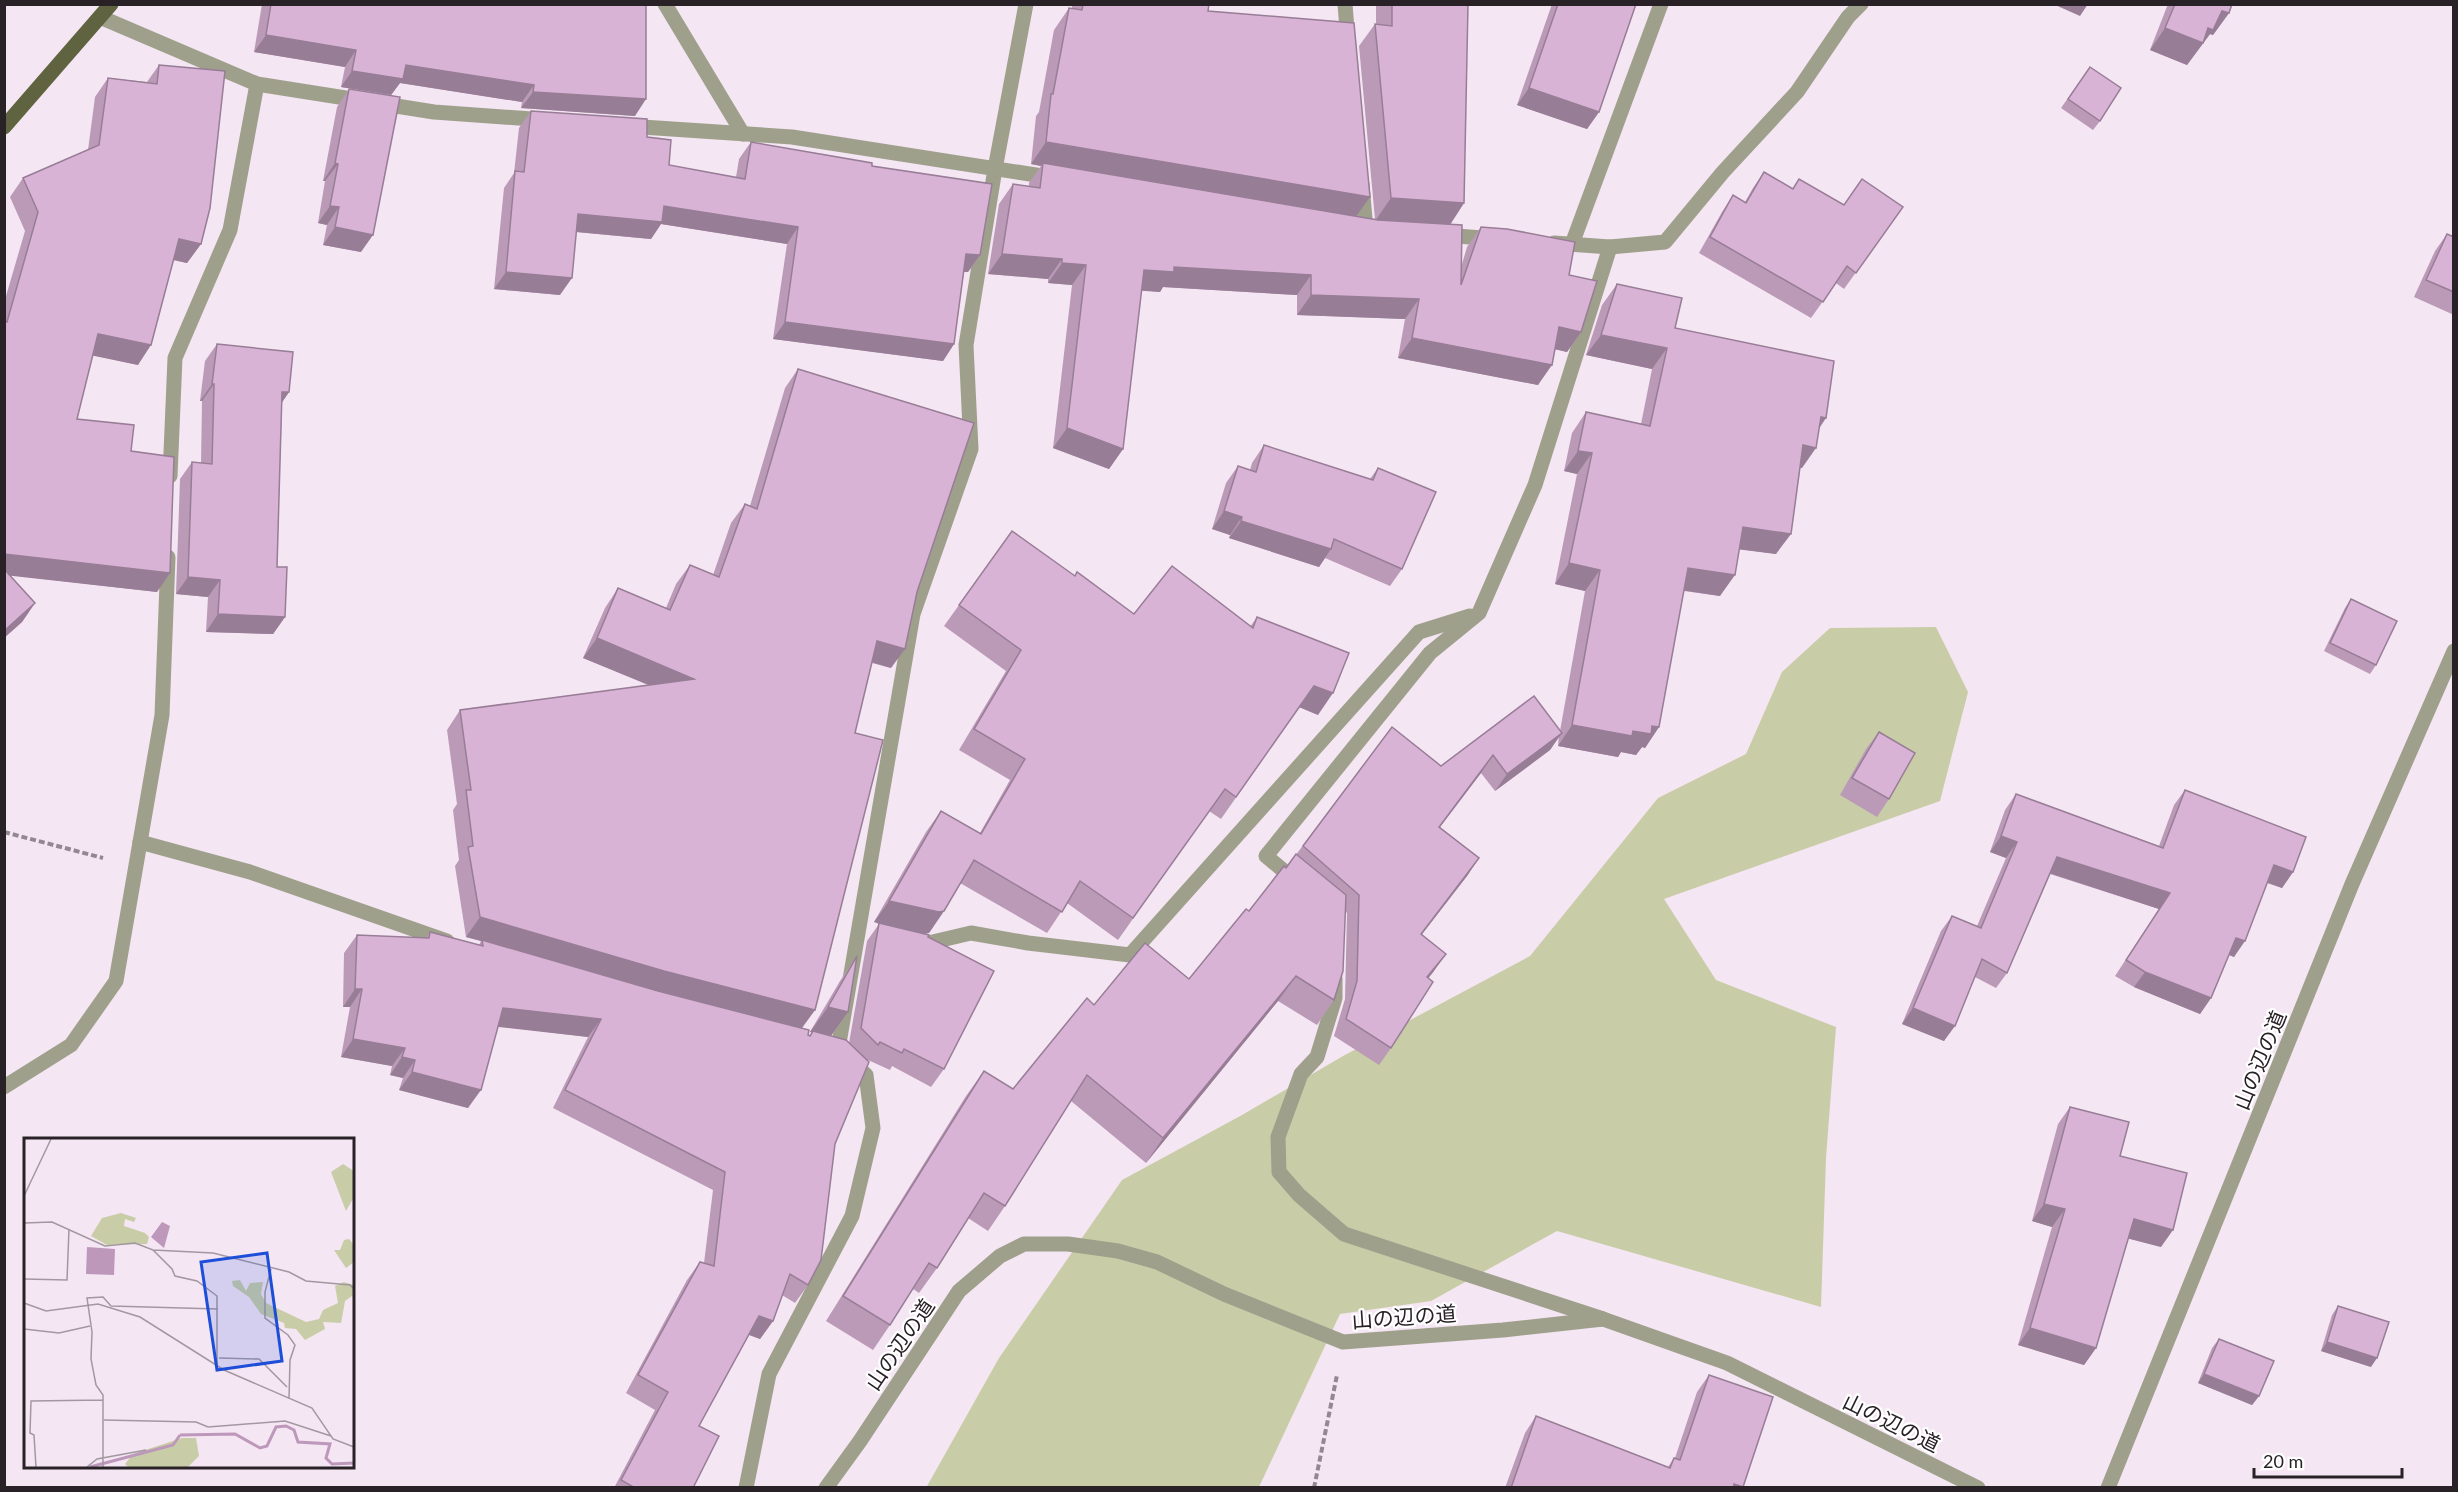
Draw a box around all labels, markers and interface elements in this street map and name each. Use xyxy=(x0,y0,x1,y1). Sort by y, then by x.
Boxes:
street label: 山の辺の道 xyxy=(2228,1007,2290,1113)
inset map xyxy=(24,1138,354,1468)
street label: 山の辺の道 xyxy=(859,1293,939,1395)
street label: 山の辺の道 xyxy=(1351,1300,1457,1332)
street label: 山の辺の道 xyxy=(1839,1388,1945,1456)
scale bar xyxy=(2254,1441,2402,1479)
text: 20 m xyxy=(2263,1450,2303,1472)

